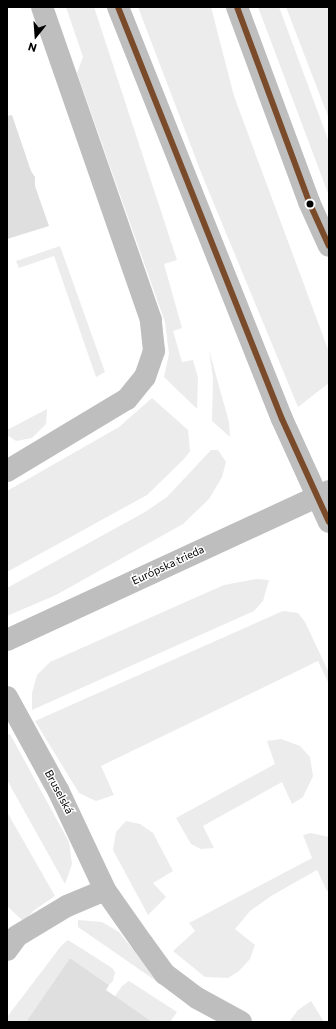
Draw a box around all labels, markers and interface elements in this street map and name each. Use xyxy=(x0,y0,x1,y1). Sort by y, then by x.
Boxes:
north arrow xyxy=(16,16,56,56)
text: N xyxy=(27,41,38,55)
unlabelled marker xyxy=(305,199,315,209)
street label: Európska trieda xyxy=(130,542,206,588)
street label: Bruselská xyxy=(42,768,76,816)

